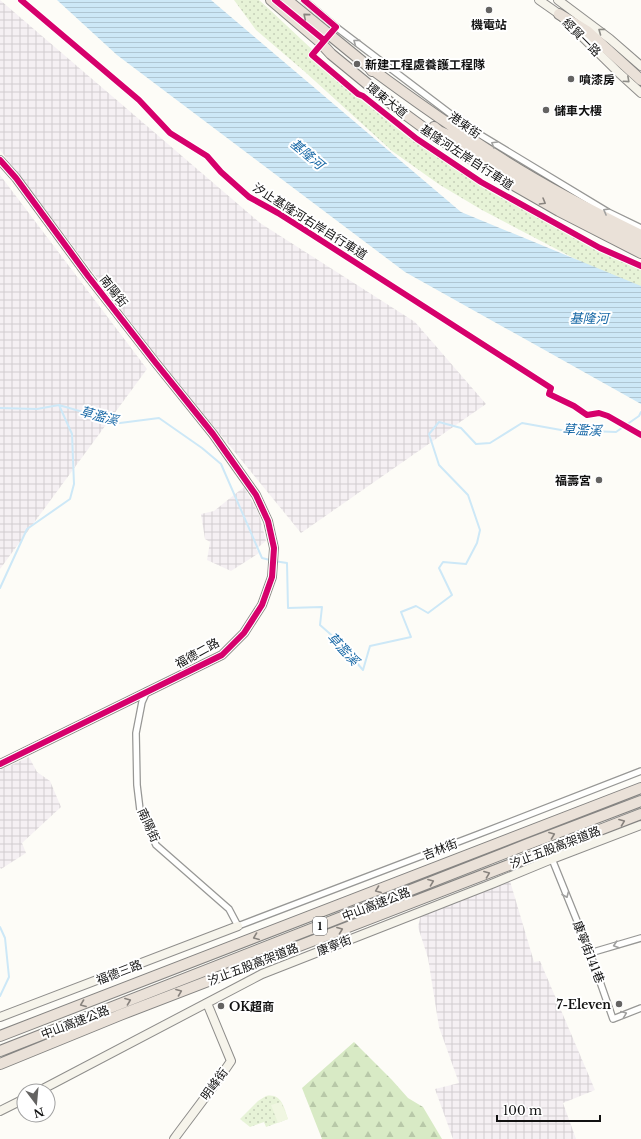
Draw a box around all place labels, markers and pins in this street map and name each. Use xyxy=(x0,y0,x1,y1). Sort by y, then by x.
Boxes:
marker: 機電站 xyxy=(484,5,494,15)
place label: 機電站 xyxy=(471,17,507,32)
place label: 新建工程處養護工程隊 xyxy=(365,57,485,72)
marker: 新建工程處養護工程隊 xyxy=(352,59,362,69)
place label: 噴漆房 xyxy=(579,72,615,87)
marker: 噴漆房 xyxy=(566,74,576,84)
place label: 儲車大樓 xyxy=(554,103,602,118)
marker: 儲車大樓 xyxy=(541,105,551,115)
place label: 福壽宮 xyxy=(555,473,591,488)
marker: 福壽宮 xyxy=(594,475,604,485)
place label: 7-Eleven xyxy=(556,997,611,1012)
place label: OK超商 xyxy=(229,999,274,1014)
marker: 7-Eleven xyxy=(614,999,624,1009)
marker: OK超商 xyxy=(216,1001,226,1011)

